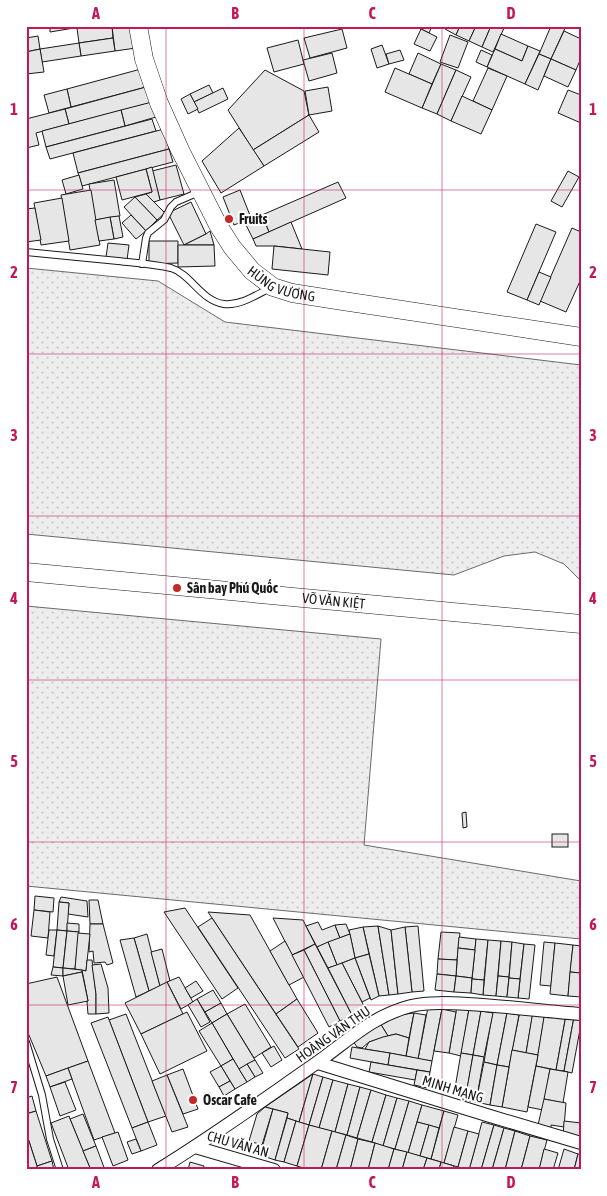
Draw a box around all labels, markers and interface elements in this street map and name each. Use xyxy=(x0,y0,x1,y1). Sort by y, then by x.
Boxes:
text: A xyxy=(91,4,100,22)
text: B xyxy=(231,4,239,22)
text: C xyxy=(368,4,376,22)
text: D xyxy=(507,4,516,22)
text: 1 xyxy=(10,100,18,118)
text: 1 xyxy=(589,100,597,118)
place label: Fruits xyxy=(239,211,268,227)
marker: Fruits xyxy=(223,213,235,225)
text: 2 xyxy=(10,263,18,281)
street label: HÙNG VƯƠNG xyxy=(244,263,316,305)
text: 2 xyxy=(589,263,597,281)
text: 3 xyxy=(10,426,18,444)
text: 3 xyxy=(589,426,597,444)
place label: Sân bay Phú Quốc xyxy=(187,579,279,596)
marker: Sân bay Phú Quốc xyxy=(171,582,183,594)
text: 4 xyxy=(9,589,18,607)
text: 4 xyxy=(588,589,597,607)
street label: VÕ VĂN KIỆT xyxy=(302,590,366,612)
text: 5 xyxy=(10,752,18,770)
text: 5 xyxy=(589,752,597,770)
text: 6 xyxy=(10,915,18,933)
text: 6 xyxy=(589,915,597,933)
street label: HOÀNG VĂN THỤ xyxy=(292,1002,373,1065)
street label: MINH MẠNG xyxy=(420,1072,486,1106)
text: 7 xyxy=(10,1078,18,1096)
text: 7 xyxy=(589,1078,597,1096)
place label: Oscar Cafe xyxy=(203,1092,257,1108)
marker: Oscar Cafe xyxy=(187,1094,199,1106)
street label: CHU VĂN AN xyxy=(205,1127,271,1160)
text: A xyxy=(91,1173,100,1191)
text: B xyxy=(231,1173,239,1191)
text: C xyxy=(368,1173,376,1191)
text: D xyxy=(507,1173,516,1191)

